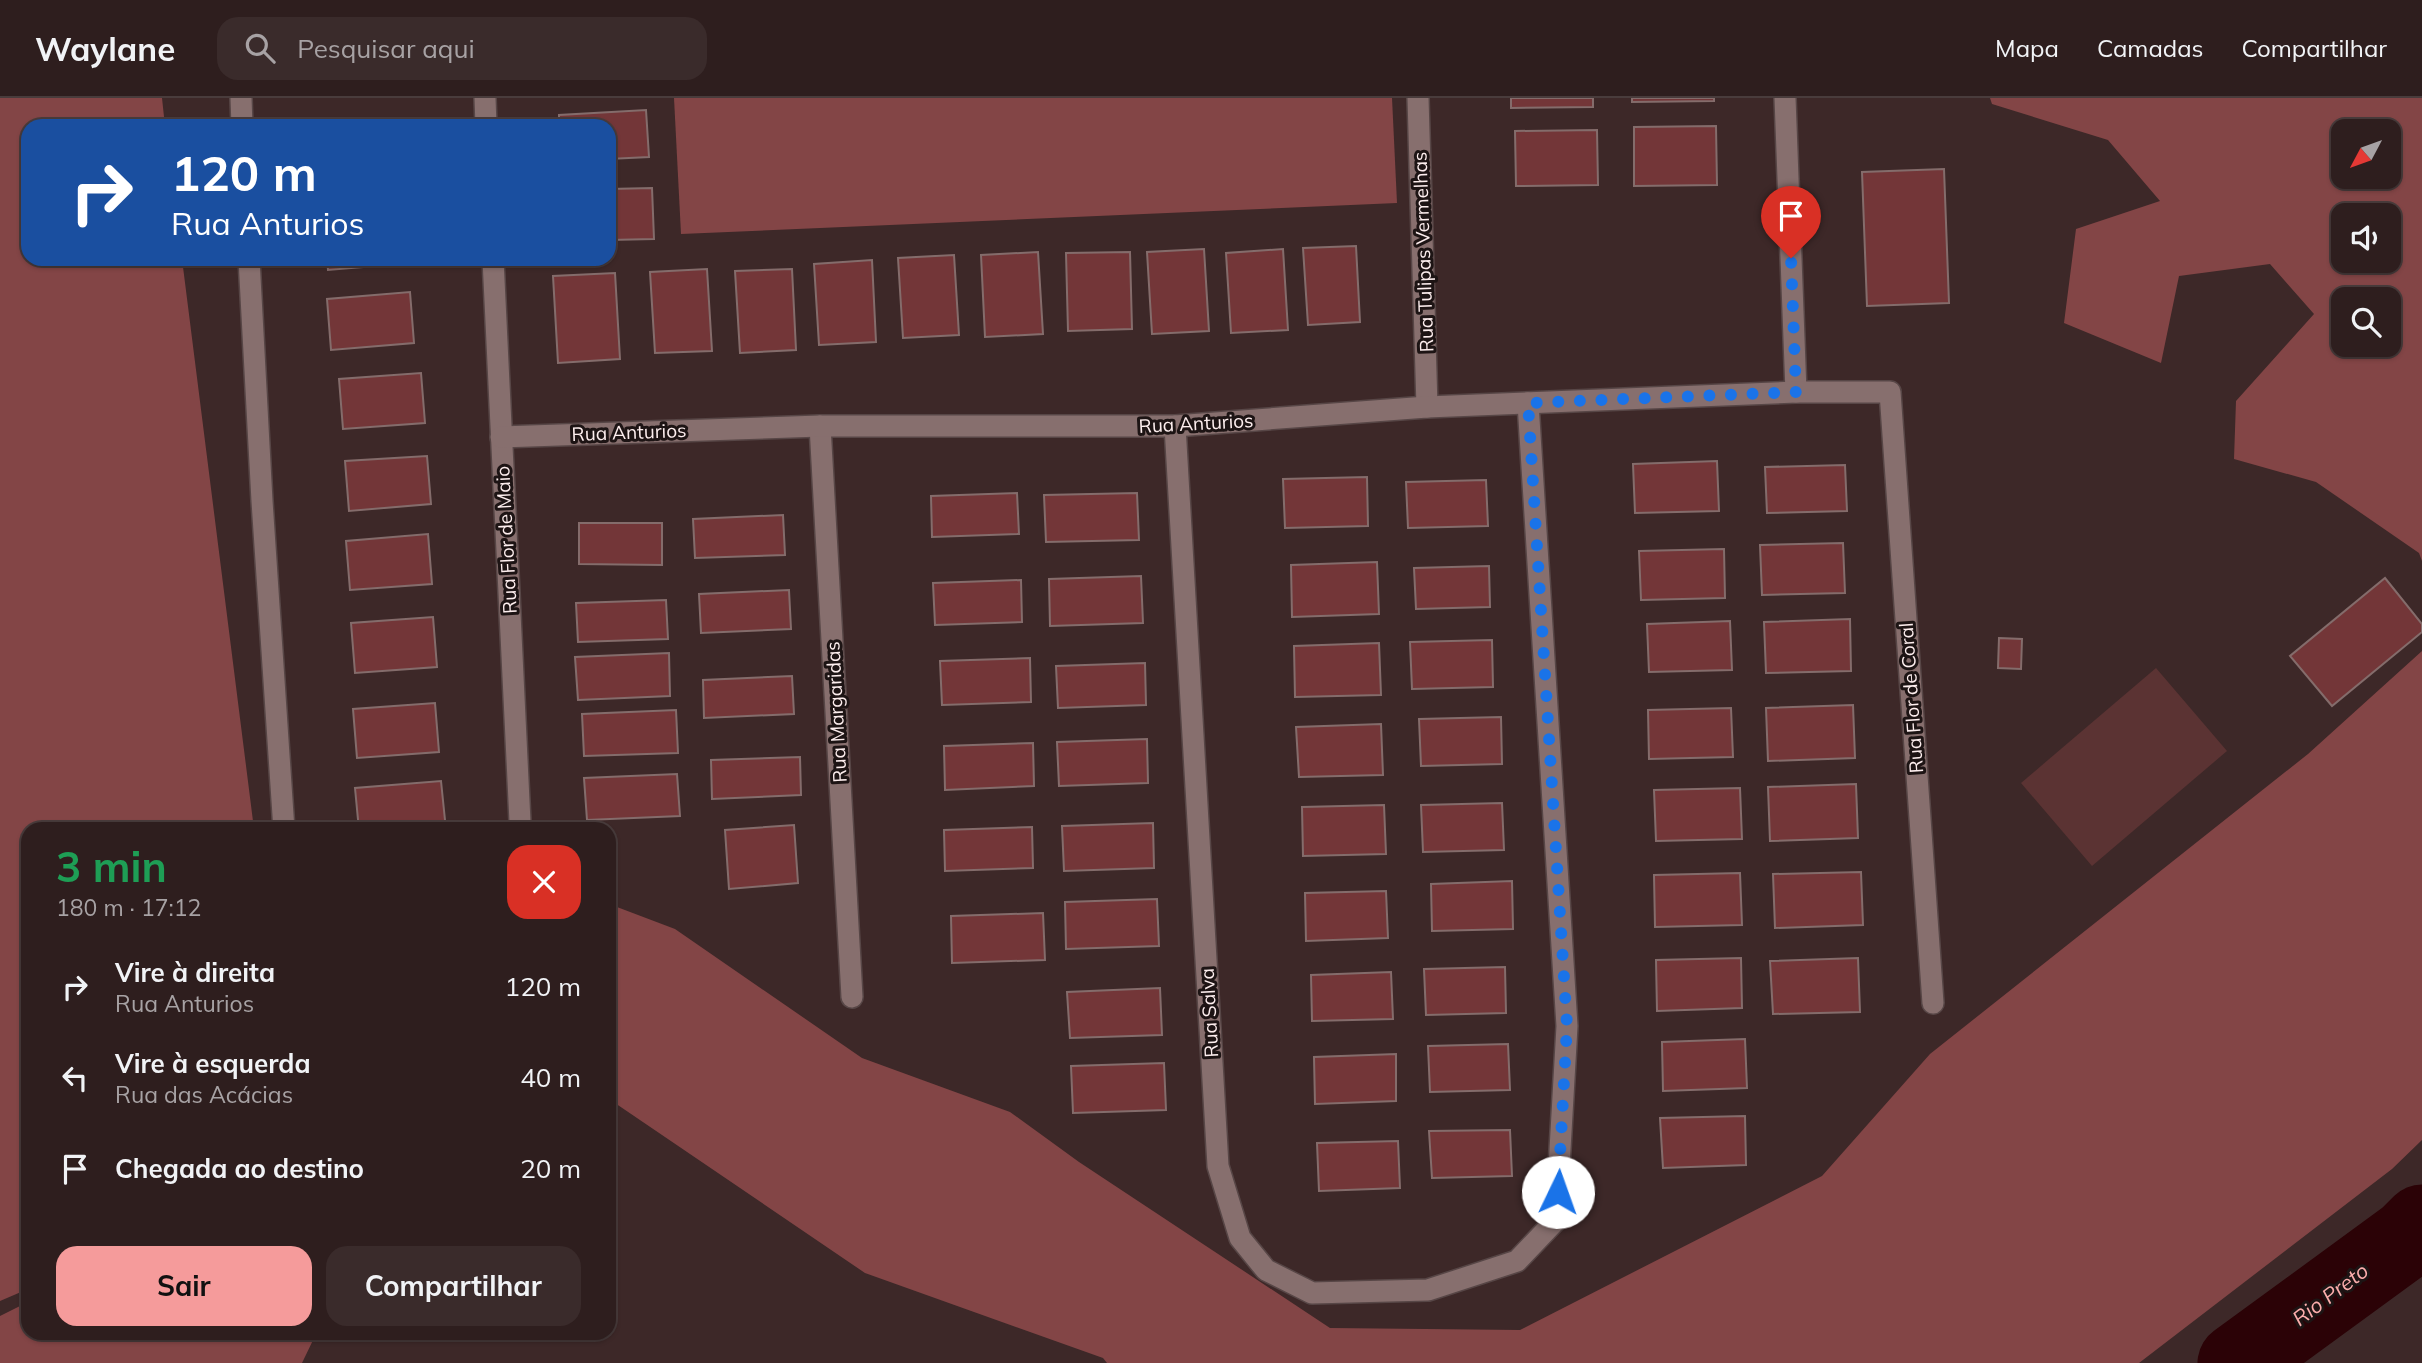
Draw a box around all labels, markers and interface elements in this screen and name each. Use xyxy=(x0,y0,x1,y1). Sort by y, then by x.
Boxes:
search box xyxy=(217,17,707,80)
text: Waylane xyxy=(35,28,175,69)
icon: search xyxy=(241,29,279,67)
text: Pesquisar aqui xyxy=(297,32,475,65)
text: Mapa xyxy=(1995,33,2059,63)
text: Camadas xyxy=(2097,33,2204,63)
text: Compartilhar xyxy=(2242,33,2387,63)
north arrow xyxy=(2331,119,2401,189)
map controls xyxy=(2331,119,2401,357)
text: 120 m xyxy=(171,142,317,203)
icon: right xyxy=(56,147,147,238)
street label: Rua Tulipas Vermelhas xyxy=(1408,151,1438,353)
pin xyxy=(1761,186,1821,258)
icon: arrive xyxy=(1772,197,1810,235)
text: Rua Anturios xyxy=(171,203,364,243)
button: sound xyxy=(2331,203,2401,273)
button: search xyxy=(2331,287,2401,357)
street label: Rua Anturios xyxy=(1138,408,1254,438)
street label: Rua Anturios xyxy=(571,418,687,446)
street label: Rua Flor de Maio xyxy=(490,465,522,615)
street label: Rua Flor de Coral xyxy=(1894,622,1928,774)
street label: Rua Margaridas xyxy=(820,641,852,783)
text: 3 min xyxy=(56,840,167,893)
button: close xyxy=(507,845,581,919)
text: 180 m · 17:12 xyxy=(56,893,201,922)
text: Vire à direita xyxy=(115,956,275,989)
icon: right xyxy=(56,968,94,1006)
street label: Rua Salva xyxy=(1195,968,1223,1058)
text: 120 m xyxy=(505,970,581,1003)
text: Rua Anturios xyxy=(115,989,254,1018)
text: Vire à esquerda xyxy=(115,1047,311,1080)
icon: left xyxy=(56,1059,94,1097)
text: 40 m xyxy=(520,1061,581,1094)
text: Rua das Acácias xyxy=(115,1080,293,1109)
icon: arrive xyxy=(56,1150,94,1188)
text: Chegada ao destino xyxy=(115,1152,364,1185)
text: 20 m xyxy=(520,1152,581,1185)
position arrow xyxy=(1521,1155,1595,1229)
button: Sair xyxy=(56,1246,312,1326)
button: Compartilhar xyxy=(326,1246,581,1326)
water label: Rio Preto xyxy=(2287,1257,2373,1331)

